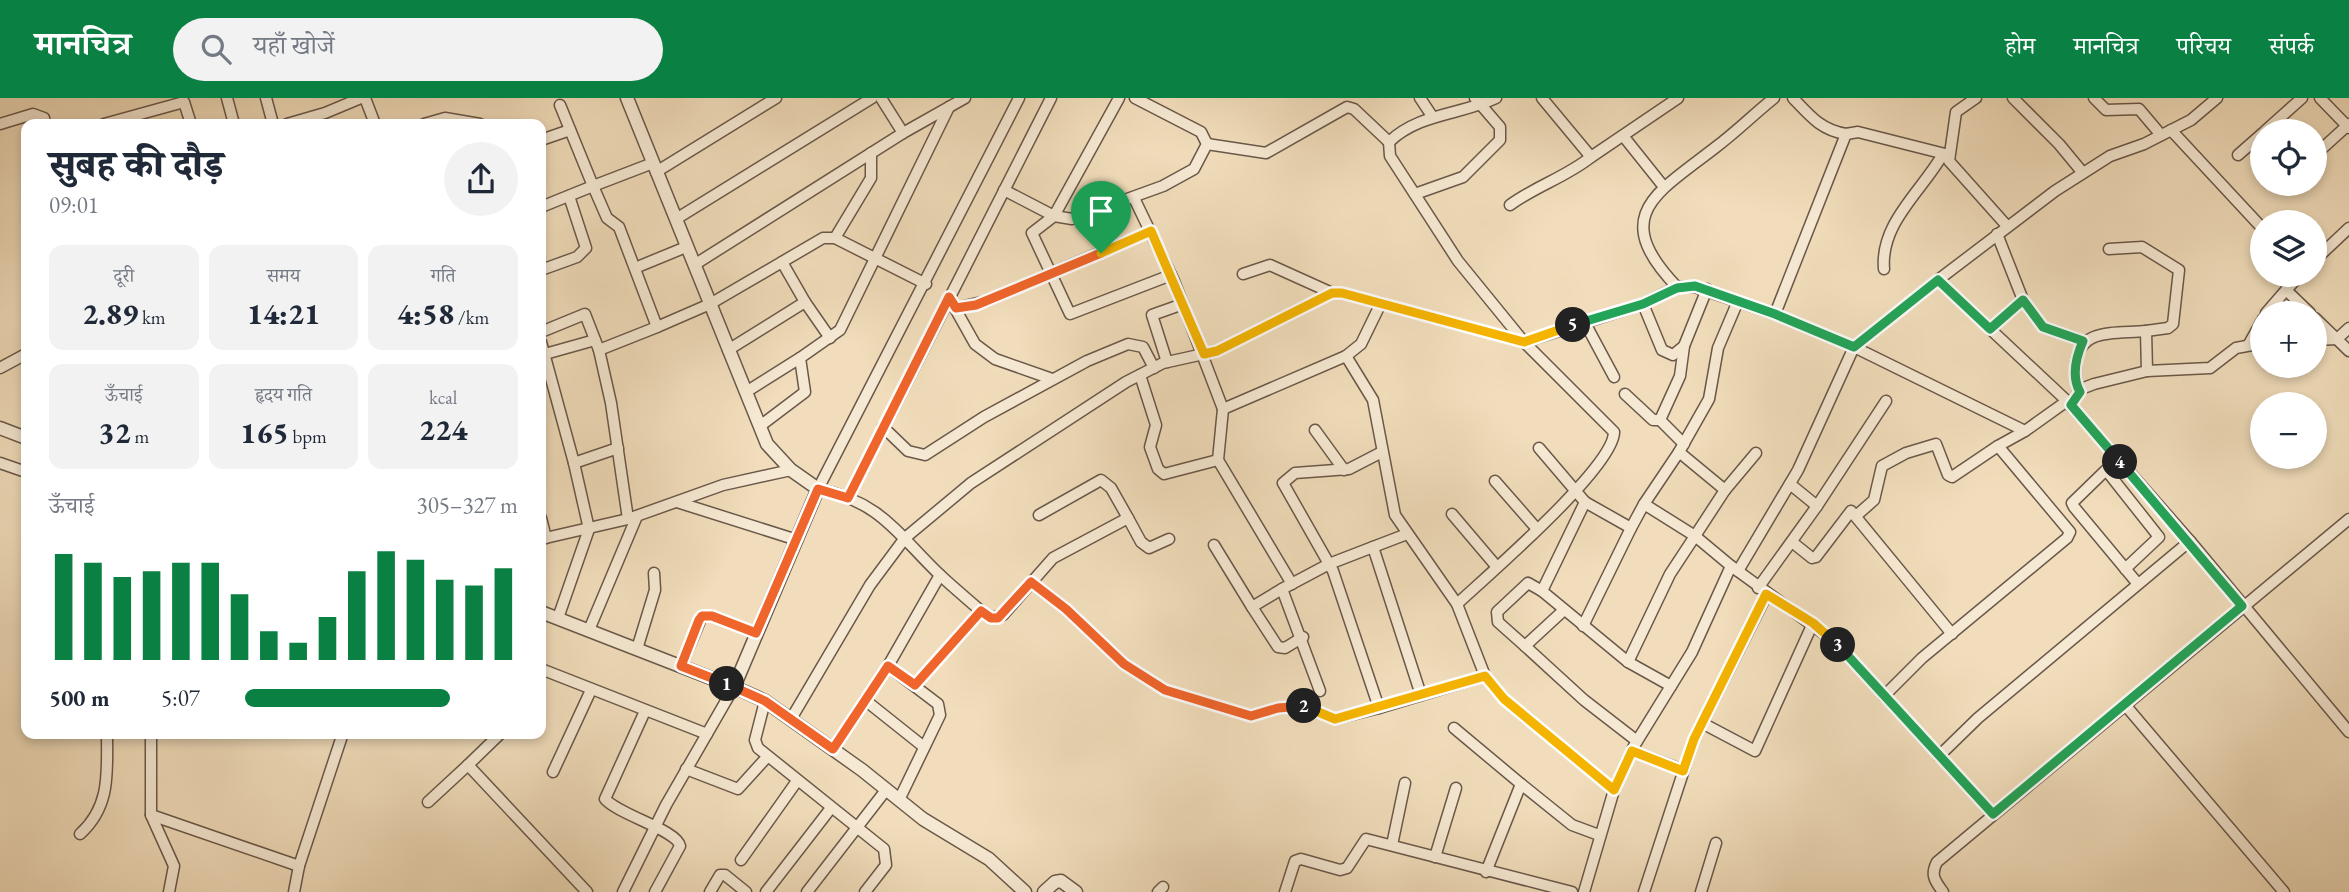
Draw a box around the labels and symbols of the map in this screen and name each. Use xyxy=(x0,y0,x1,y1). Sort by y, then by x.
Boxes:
pin xyxy=(1071,181,1131,253)
pin: 5 xyxy=(1556,308,1590,342)
pin: 4 xyxy=(2102,444,2138,480)
pin: 3 xyxy=(1820,628,1856,662)
pin: 1 xyxy=(710,666,744,702)
pin: 2 xyxy=(1286,688,1322,724)

